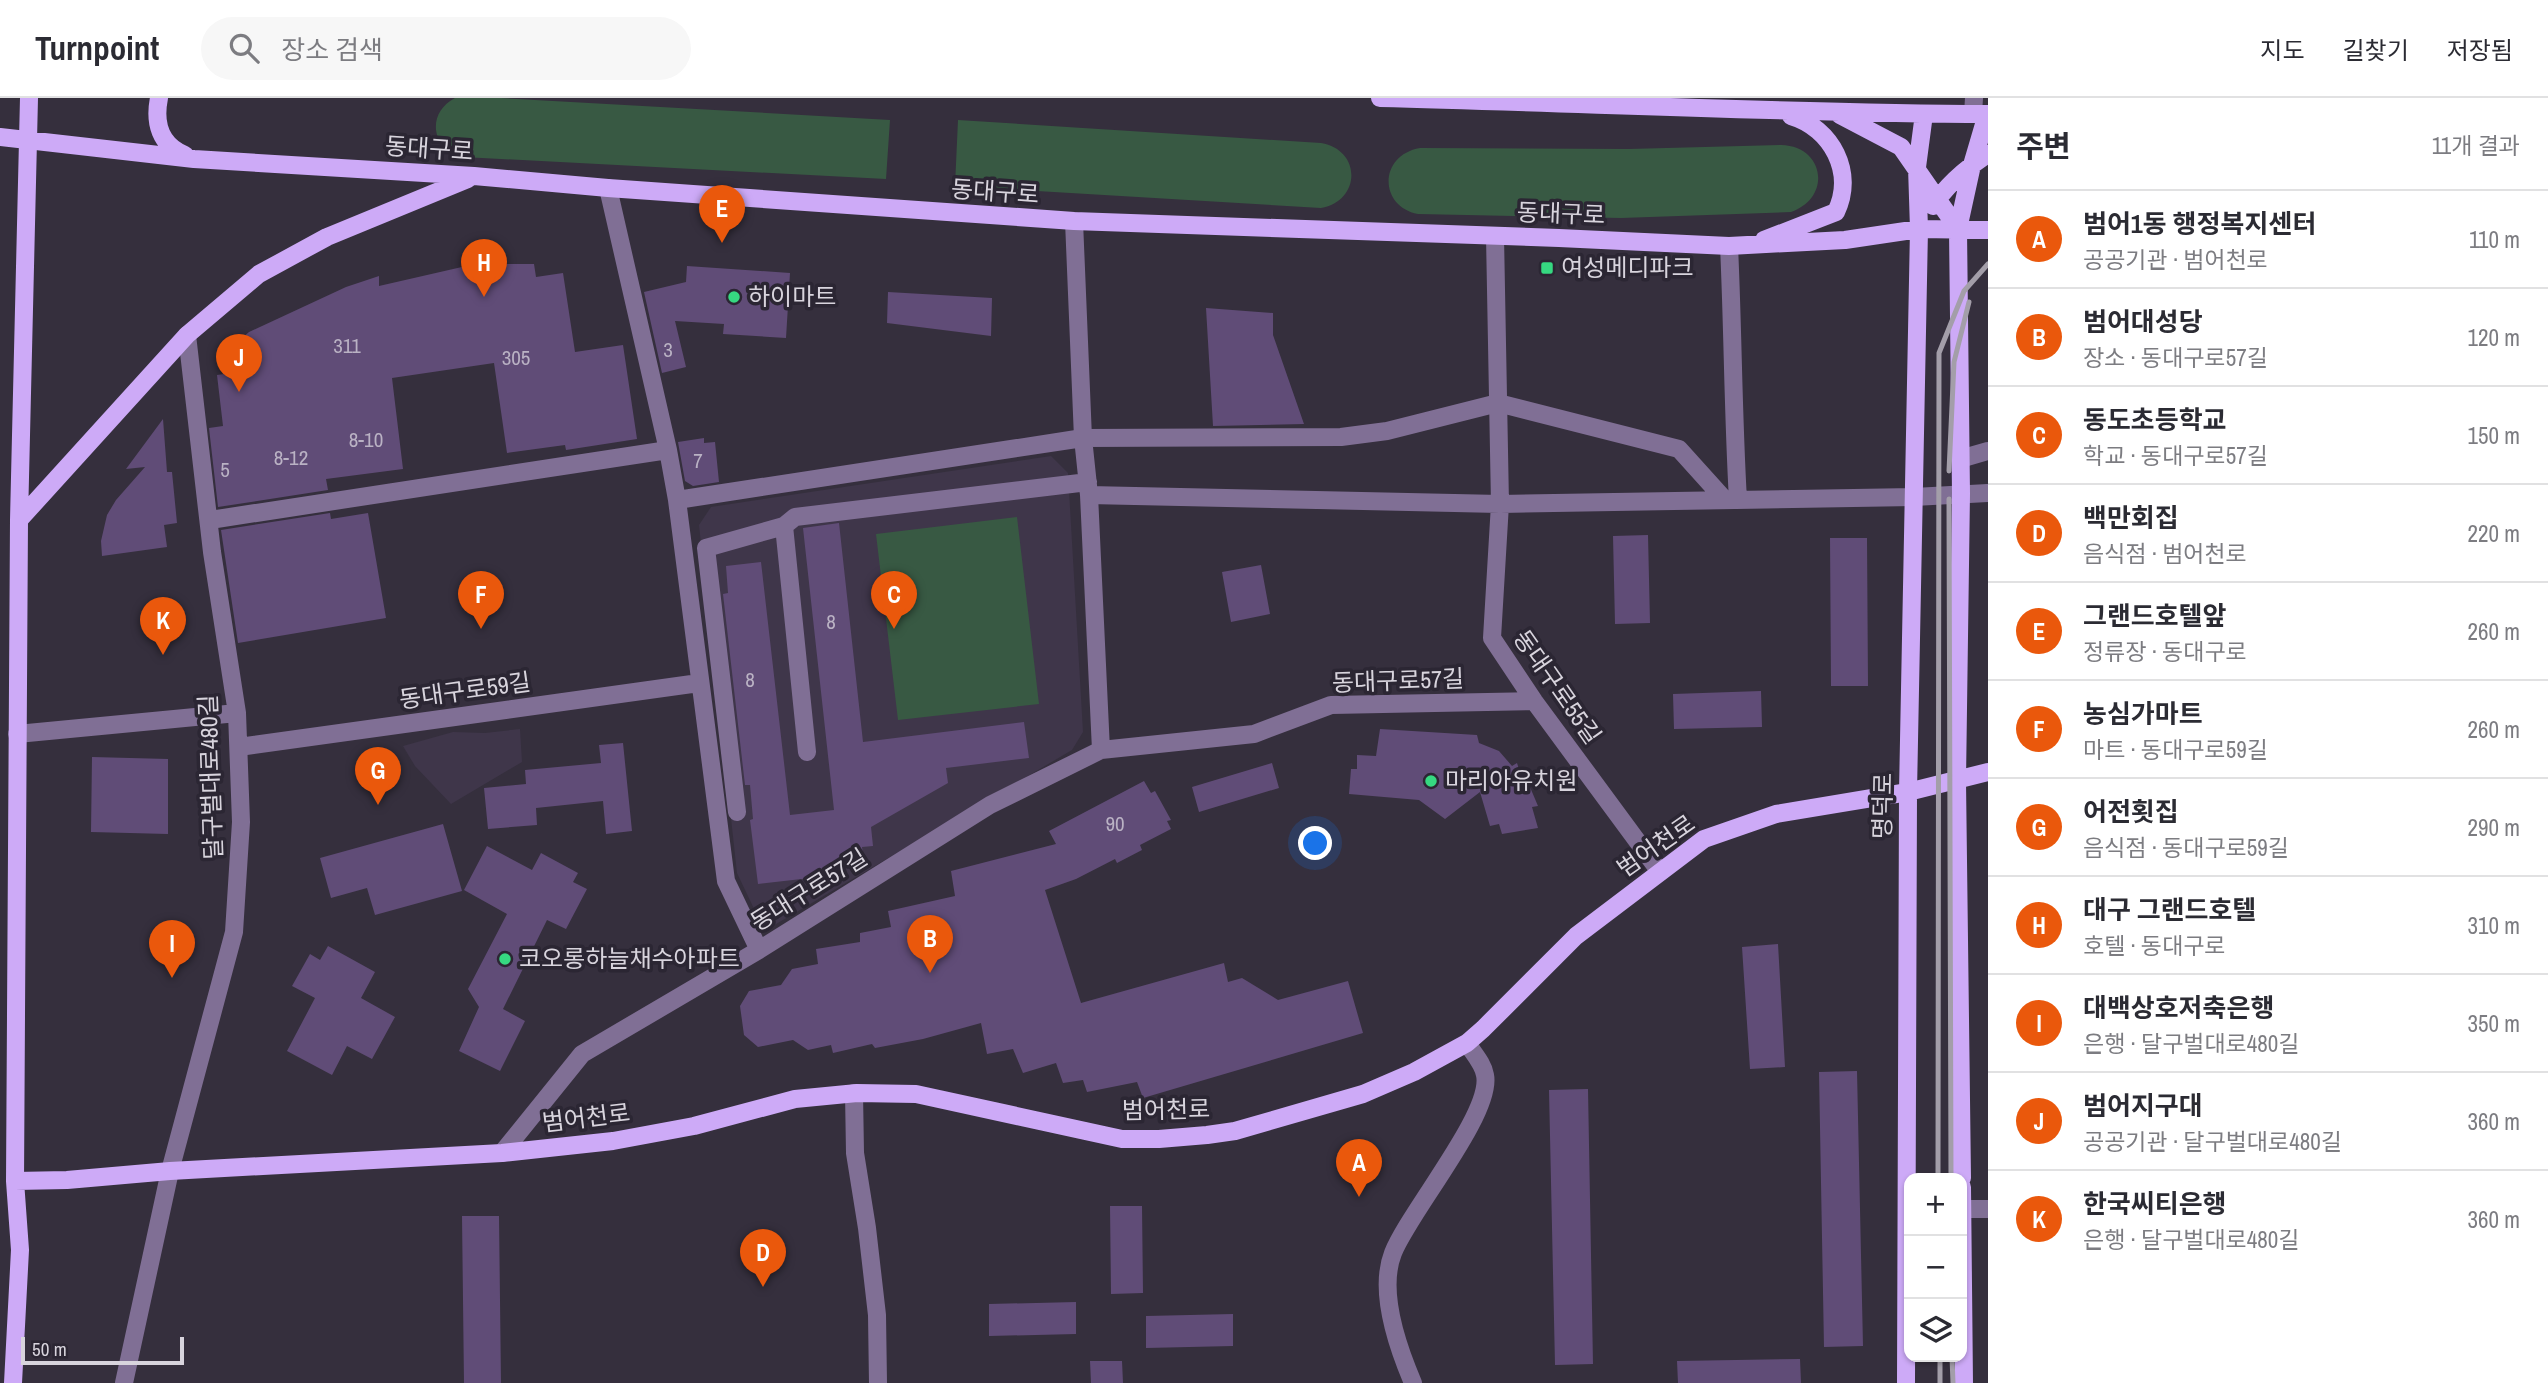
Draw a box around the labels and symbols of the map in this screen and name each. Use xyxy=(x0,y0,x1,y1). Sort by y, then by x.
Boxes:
street label: 동대구로 xyxy=(384,129,474,167)
street label: 동대구로 xyxy=(950,172,1040,210)
pin: E xyxy=(699,185,745,243)
street label: 동대구로 xyxy=(1516,195,1606,231)
pin: H xyxy=(461,239,507,297)
place label: 여성메디파크 xyxy=(1561,251,1693,283)
marker: 여성메디파크 xyxy=(1539,260,1555,276)
place label: 하이마트 xyxy=(748,280,836,312)
marker: 하이마트 xyxy=(726,289,742,305)
house number: 311 xyxy=(333,331,361,360)
pin: J xyxy=(216,334,262,392)
house number: 3 xyxy=(663,335,673,364)
house number: 305 xyxy=(502,343,530,372)
house number: 8-10 xyxy=(349,425,383,454)
house number: 8-12 xyxy=(274,443,308,472)
house number: 7 xyxy=(693,446,703,475)
house number: 5 xyxy=(220,455,230,484)
pin: F xyxy=(458,571,504,629)
pin: C xyxy=(871,571,917,629)
pin: K xyxy=(140,597,186,655)
house number: 8 xyxy=(826,607,836,636)
street label: 동대구로55길 xyxy=(1507,623,1609,750)
street label: 동대구로57길 xyxy=(1331,662,1465,698)
street label: 동대구로59길 xyxy=(397,665,533,715)
house number: 8 xyxy=(745,665,755,694)
street label: 달구벌대로480길 xyxy=(191,694,229,860)
pin: G xyxy=(355,747,401,805)
place label: 마리아유치원 xyxy=(1445,764,1577,796)
marker: 마리아유치원 xyxy=(1423,773,1439,789)
street label: 명덕로 xyxy=(1865,773,1899,839)
street label: 범어천로 xyxy=(1610,807,1701,884)
house number: 90 xyxy=(1105,809,1125,838)
your location xyxy=(1298,826,1332,860)
street label: 동대구로57길 xyxy=(744,841,873,938)
pin: B xyxy=(907,915,953,973)
pin: I xyxy=(149,920,195,978)
place label: 코오롱하늘채수아파트 xyxy=(519,942,740,974)
marker: 코오롱하늘채수아파트 xyxy=(497,951,513,967)
street label: 범어천로 xyxy=(1122,1092,1210,1126)
street label: 범어천로 xyxy=(540,1096,632,1138)
pin: A xyxy=(1336,1139,1382,1197)
pin: D xyxy=(740,1229,786,1287)
scale bar xyxy=(21,1334,184,1366)

